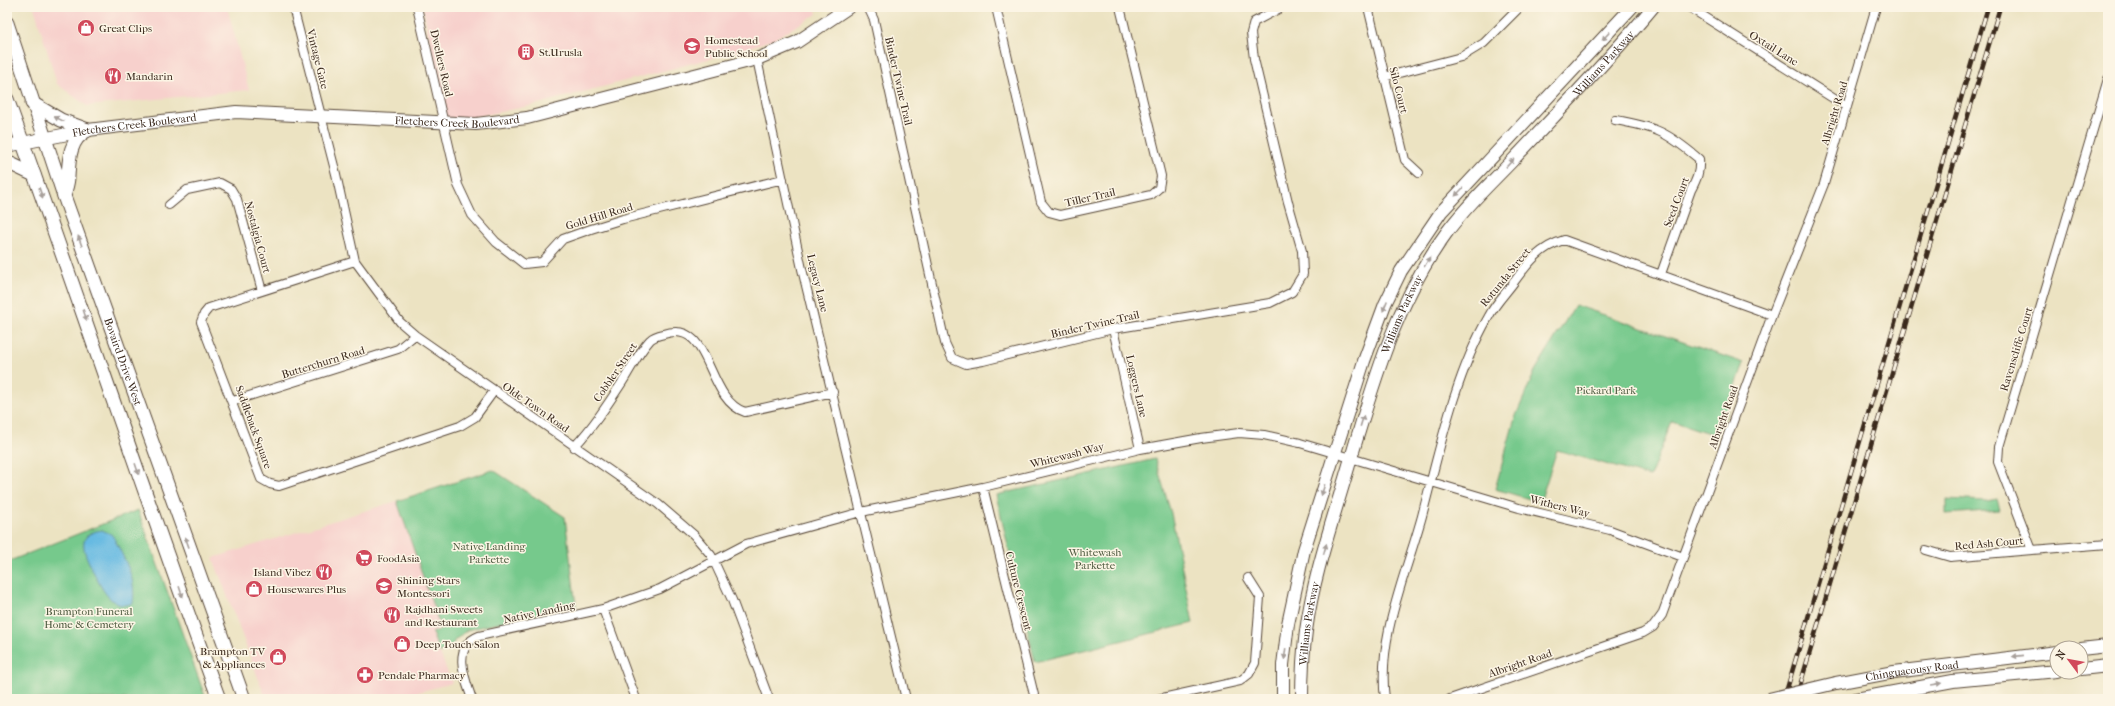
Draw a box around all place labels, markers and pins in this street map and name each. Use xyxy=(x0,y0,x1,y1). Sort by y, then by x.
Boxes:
shop icon: Great Clips xyxy=(76,18,96,38)
place label: Great Clips xyxy=(99,22,152,35)
place label: Homestead Public School xyxy=(705,34,768,60)
school or university icon: Homestead Public School xyxy=(682,36,702,56)
building icon: St.Urusla xyxy=(516,42,536,62)
place label: St.Urusla xyxy=(539,46,583,59)
restaurant icon: Mandarin xyxy=(103,66,123,86)
place label: Mandarin xyxy=(126,70,173,83)
supermarket icon: FoodAsia xyxy=(354,548,374,568)
place label: FoodAsia xyxy=(377,552,421,565)
restaurant icon: Island Vibez xyxy=(314,562,334,582)
place label: Island Vibez xyxy=(254,566,311,579)
place label: Shining Stars Montessori xyxy=(397,574,460,600)
school or university icon: Shining Stars Montessori xyxy=(374,576,394,596)
shop icon: Housewares Plus xyxy=(244,579,264,599)
place label: Housewares Plus xyxy=(267,583,346,596)
place label: Rajdhani Sweets and Restaurant xyxy=(405,603,483,629)
restaurant icon: Rajdhani Sweets and Restaurant xyxy=(382,605,402,625)
shop icon: Deep Touch Salon xyxy=(392,634,412,654)
place label: Deep Touch Salon xyxy=(415,638,500,651)
place label: Brampton TV & Appliances xyxy=(200,645,266,671)
shop icon: Brampton TV & Appliances xyxy=(268,647,288,667)
pharmacy icon: Pendale Pharmacy xyxy=(355,665,375,685)
place label: Pendale Pharmacy xyxy=(378,669,467,682)

